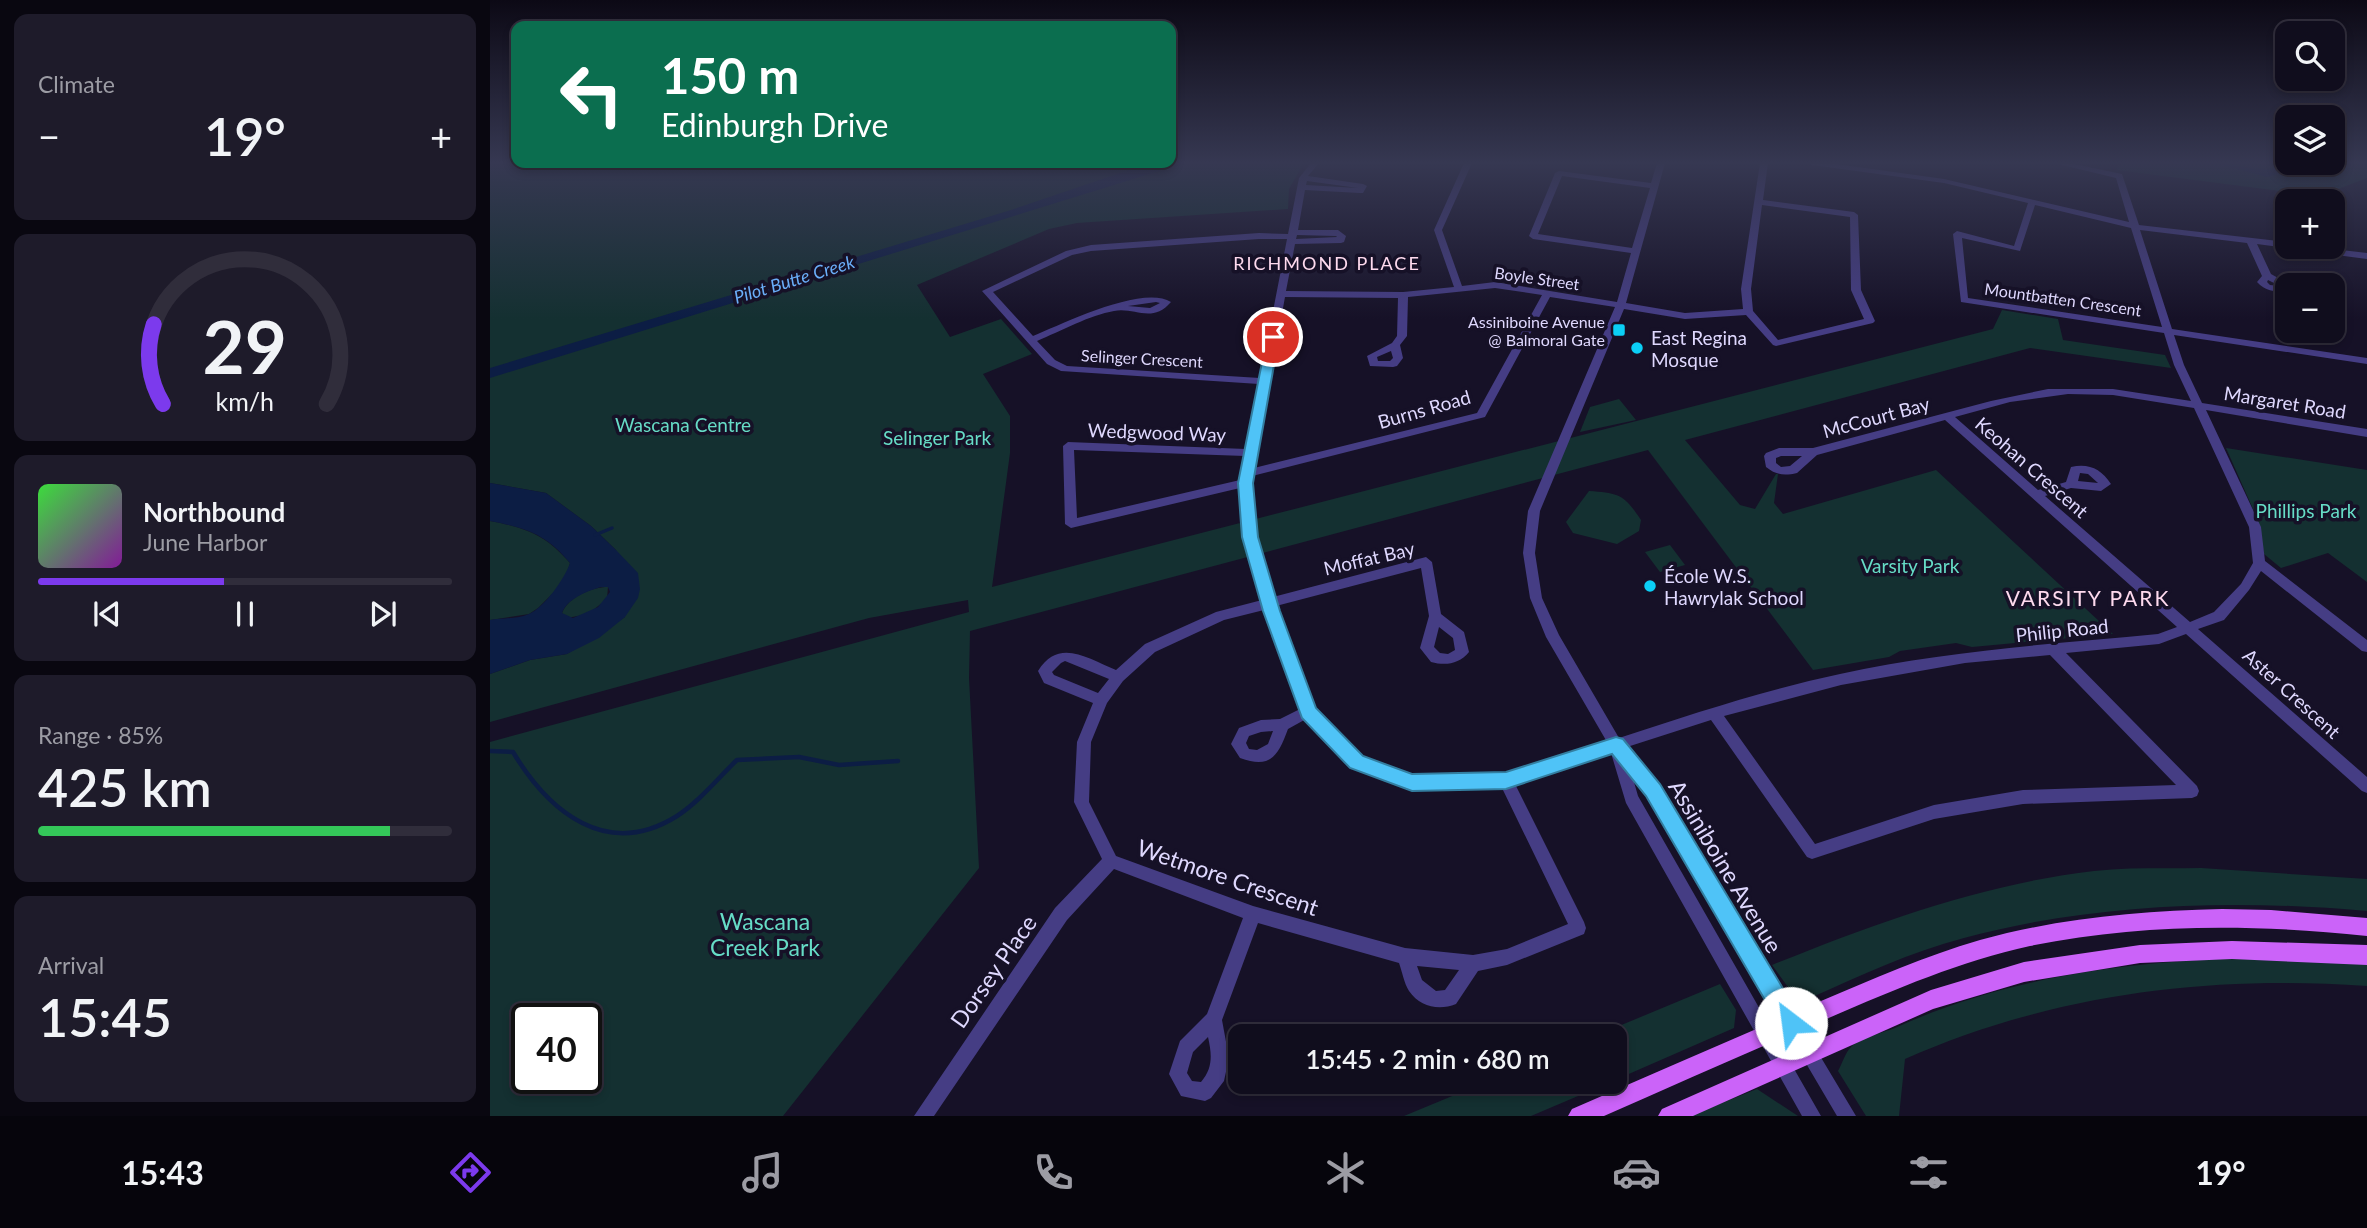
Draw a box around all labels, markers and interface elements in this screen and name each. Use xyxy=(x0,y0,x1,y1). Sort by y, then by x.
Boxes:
map controls xyxy=(2275,21,2345,343)
button: search xyxy=(2275,21,2345,91)
text: 150 m xyxy=(661,46,799,104)
icon: left xyxy=(546,49,637,140)
text: Climate xyxy=(38,70,115,98)
text: 19° xyxy=(204,105,286,167)
text: Edinburgh Drive xyxy=(661,105,888,144)
button: layers xyxy=(2275,105,2345,175)
text: − xyxy=(38,113,60,159)
text: + xyxy=(430,113,452,159)
button: + xyxy=(2275,189,2345,259)
water label: Pilot Butte Creek xyxy=(731,250,858,308)
district label: RICHMOND PLACE xyxy=(1233,252,1421,274)
street label: Boyle Street xyxy=(1493,263,1581,293)
button: − xyxy=(2275,273,2345,343)
street label: Mountbatten Crescent xyxy=(1983,279,2143,319)
text: 29 xyxy=(203,302,287,390)
pin xyxy=(1243,307,1303,367)
place label: Assiniboine Avenue @ Balmoral Gate xyxy=(1468,312,1605,349)
icon: arrive xyxy=(1254,318,1292,356)
marker: Assiniboine Avenue @ Balmoral Gate xyxy=(1611,322,1627,338)
place label: East Regina Mosque xyxy=(1651,326,1747,371)
marker: East Regina Mosque xyxy=(1629,340,1645,356)
street label: Selinger Crescent xyxy=(1081,345,1204,371)
street label: Margaret Road xyxy=(2222,381,2348,423)
text: km/h xyxy=(216,385,274,415)
street label: Burns Road xyxy=(1375,385,1473,433)
street label: McCourt Bay xyxy=(1820,392,1932,442)
street label: Keohan Crescent xyxy=(1971,412,2093,522)
park label: Wascana Centre xyxy=(615,413,751,436)
street label: Wedgwood Way xyxy=(1087,418,1227,446)
park label: Selinger Park xyxy=(883,426,991,449)
text: Northbound xyxy=(143,496,285,528)
park label: Phillips Park xyxy=(2256,499,2357,522)
text: June Harbor xyxy=(143,528,267,556)
street label: Moffat Bay xyxy=(1321,536,1417,580)
park label: Varsity Park xyxy=(1861,554,1960,577)
place label: École W.S. Hawrylak School xyxy=(1664,564,1804,609)
marker: École W.S. Hawrylak School xyxy=(1642,578,1658,594)
district label: VARSITY PARK xyxy=(2006,585,2170,610)
icon: previous xyxy=(88,595,126,633)
icon: pause xyxy=(226,595,264,633)
icon: next xyxy=(364,595,402,633)
street label: Philip Road xyxy=(2014,614,2110,646)
street label: Aster Crescent xyxy=(2239,643,2346,743)
text: Range · 85% xyxy=(38,721,163,749)
text: 425 km xyxy=(38,756,212,818)
street label: Assiniboine Avenue xyxy=(1663,774,1789,958)
street label: Wetmore Crescent xyxy=(1134,833,1323,921)
park label: Wascana Creek Park xyxy=(710,907,820,961)
street label: Dorsey Place xyxy=(944,909,1042,1033)
text: Arrival xyxy=(38,951,104,979)
text: 15:45 xyxy=(38,986,172,1048)
position arrow xyxy=(1754,986,1828,1060)
speed limit sign: 40 xyxy=(511,1003,602,1094)
text: 15:45 · 2 min · 680 m xyxy=(1305,1043,1550,1075)
icon: directions xyxy=(446,1148,495,1197)
icon: music xyxy=(738,1148,787,1197)
icon: phone xyxy=(1029,1148,1078,1197)
icon: climate xyxy=(1321,1148,1370,1197)
icon: car xyxy=(1612,1148,1661,1197)
icon: filters xyxy=(1904,1148,1953,1197)
text: 15:43 xyxy=(121,1153,204,1192)
text: 19° xyxy=(2195,1153,2246,1192)

